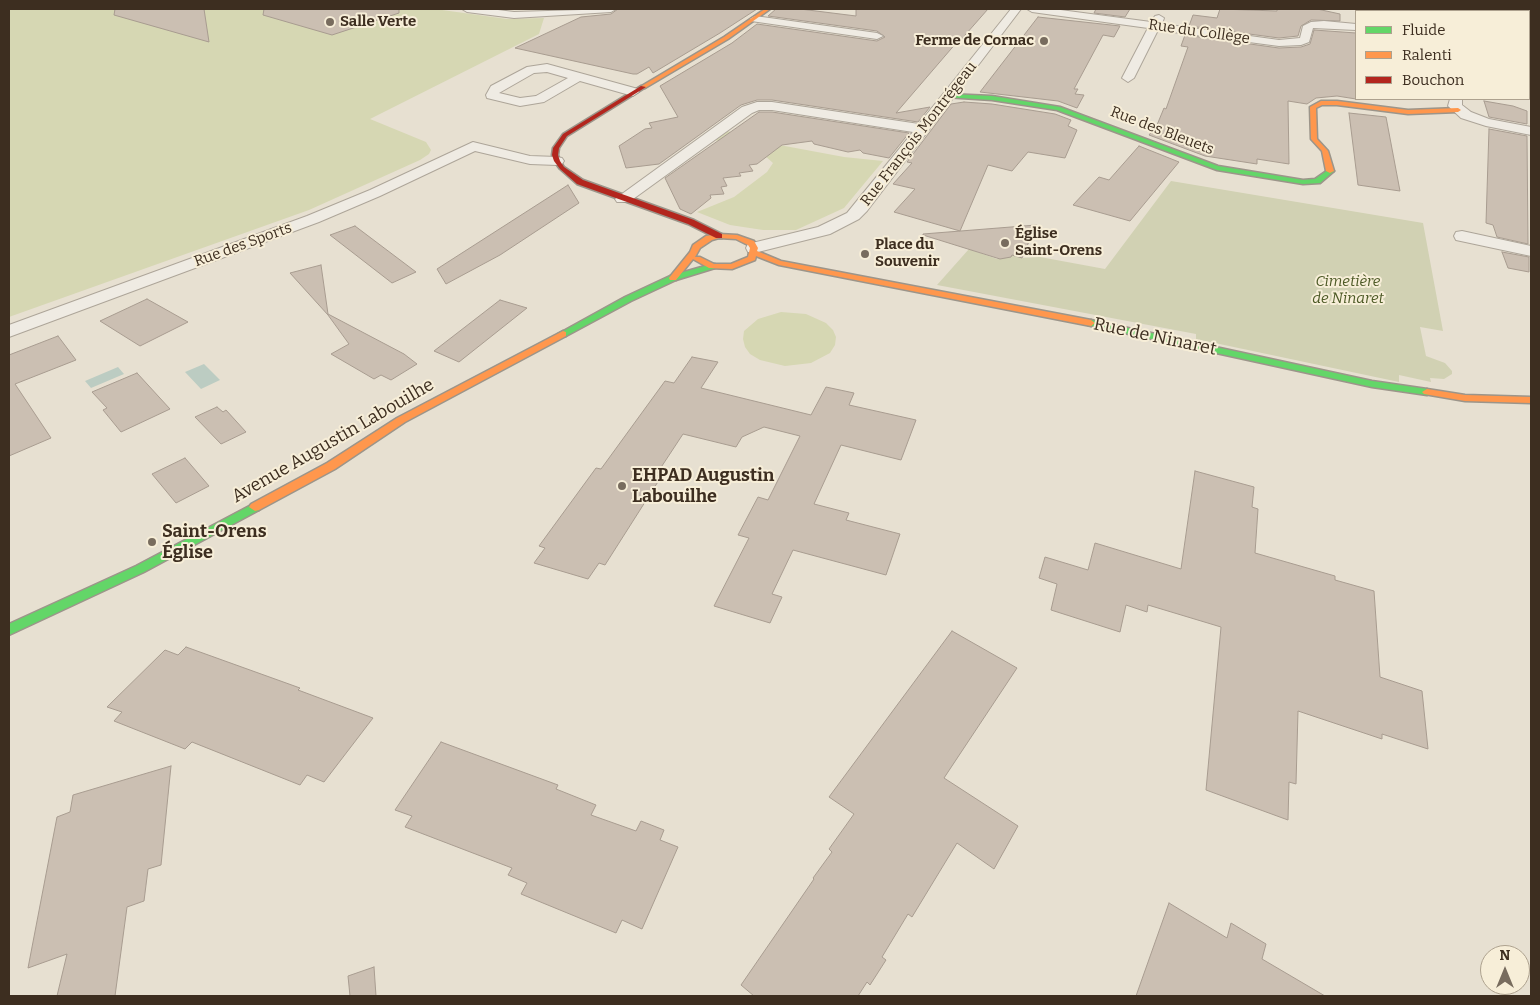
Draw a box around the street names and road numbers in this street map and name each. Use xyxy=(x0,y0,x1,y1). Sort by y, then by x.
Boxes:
street label: Rue du Collège xyxy=(1147,16,1251,48)
street label: Rue François Montrégeau xyxy=(857,58,981,210)
street label: Rue des Bleuets xyxy=(1108,103,1216,159)
street label: Rue des Sports xyxy=(192,219,294,271)
street label: Rue de Ninaret xyxy=(1092,313,1218,361)
street label: Avenue Augustin Labouilhe xyxy=(228,374,438,508)

